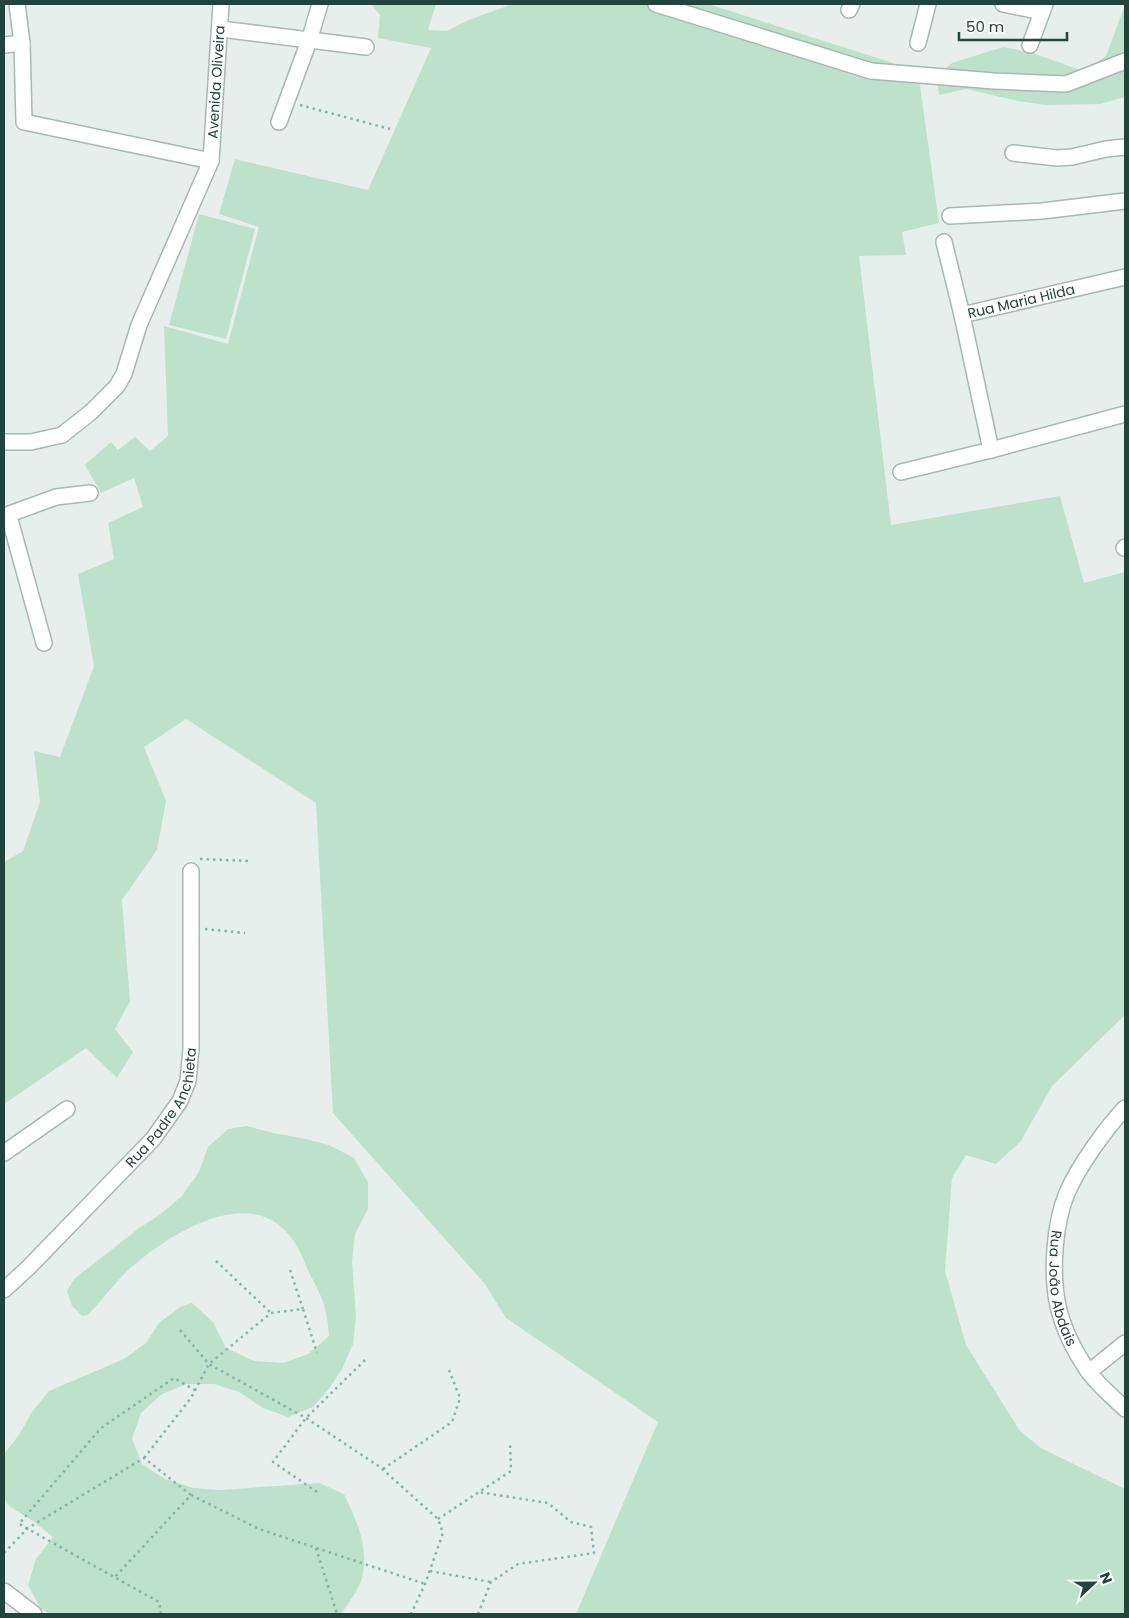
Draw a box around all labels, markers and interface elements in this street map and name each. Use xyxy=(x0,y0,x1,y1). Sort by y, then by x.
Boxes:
scale bar xyxy=(959,10,1066,42)
text: 50 m xyxy=(966,16,1004,37)
street label: Avenida Oliveira xyxy=(202,25,230,139)
street label: Rua Maria Hilda xyxy=(966,279,1077,323)
street label: Rua Padre Anchieta xyxy=(121,1047,201,1172)
street label: Rua João Abdais xyxy=(1044,1229,1082,1350)
north arrow xyxy=(1069,1558,1119,1608)
text: N xyxy=(1095,1570,1117,1587)

